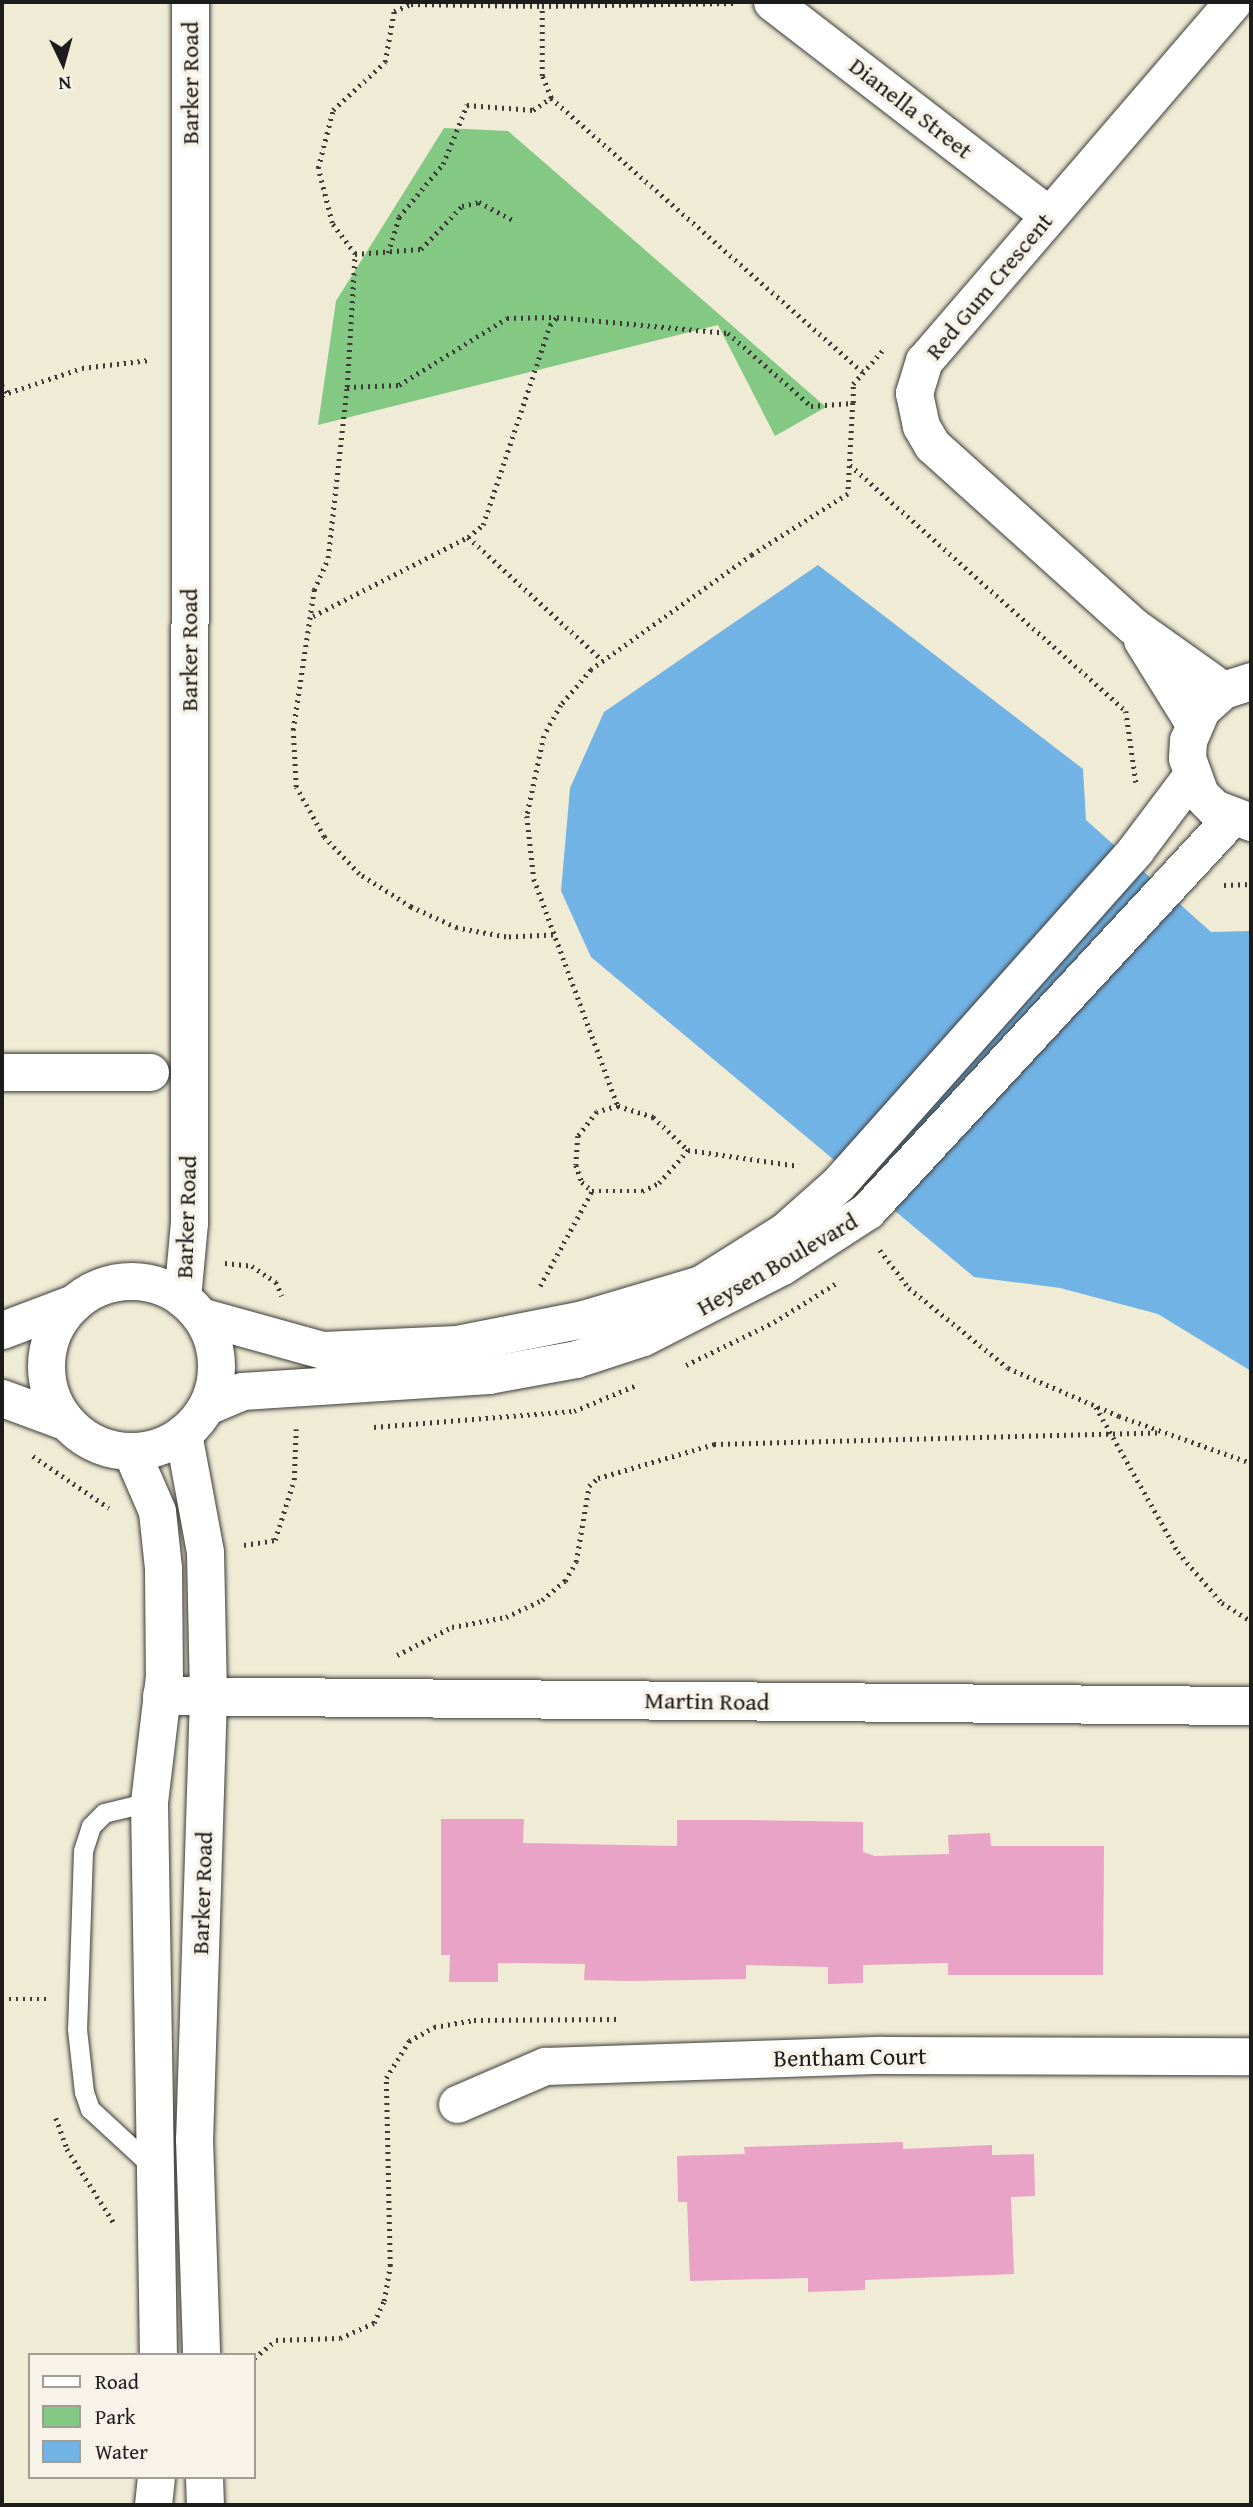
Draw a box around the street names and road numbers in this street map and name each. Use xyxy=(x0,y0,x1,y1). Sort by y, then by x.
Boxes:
street label: Barker Road xyxy=(176,21,204,145)
street label: Dianella Street xyxy=(844,51,978,165)
street label: Red Gum Crescent xyxy=(919,207,1059,365)
street label: Barker Road xyxy=(175,588,203,712)
street label: Barker Road xyxy=(169,1155,203,1279)
street label: Heysen Boulevard xyxy=(692,1206,862,1322)
street label: Martin Road xyxy=(644,1686,770,1716)
street label: Barker Road xyxy=(185,1831,219,1955)
street label: Bentham Court xyxy=(773,2041,927,2073)

